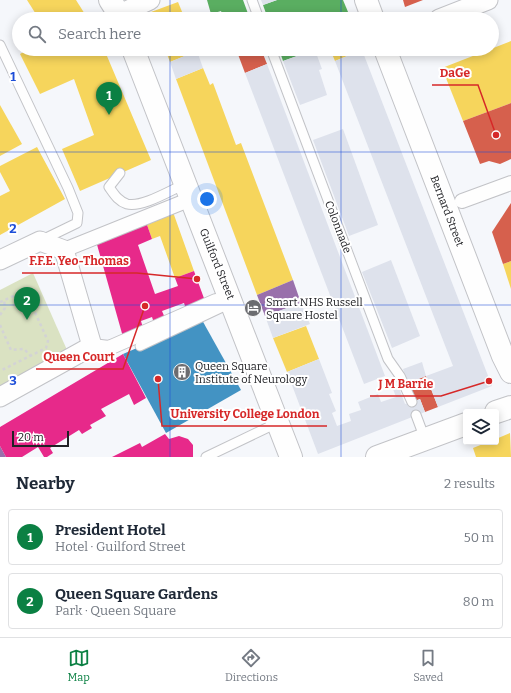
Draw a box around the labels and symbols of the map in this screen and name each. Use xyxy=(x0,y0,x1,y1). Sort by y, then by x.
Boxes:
callout: DaGe xyxy=(432,61,478,85)
text: DaGe xyxy=(440,66,471,80)
text: 1 xyxy=(10,69,16,84)
pin: 1 xyxy=(96,82,122,115)
street label: Bernard Street xyxy=(427,174,467,248)
your location xyxy=(197,189,217,209)
street label: Colonnade xyxy=(322,199,354,255)
text: 2 xyxy=(9,221,17,236)
street label: Guilford Street xyxy=(197,226,237,302)
callout: F.F.E. Yeo-Thomas xyxy=(22,249,137,273)
text: F.F.E. Yeo-Thomas xyxy=(29,254,129,268)
pin: 2 xyxy=(14,287,40,320)
place label: Smart NHS Russell Square Hostel xyxy=(266,296,363,322)
hotel icon: Smart NHS Russell Square Hostel xyxy=(243,298,263,318)
callout: Queen Court xyxy=(36,345,123,369)
text: Queen Court xyxy=(43,350,115,364)
place label: Queen Square Institute of Neurology xyxy=(195,360,307,386)
building icon: Queen Square Institute of Neurology xyxy=(172,362,192,382)
callout: J M Barrie xyxy=(370,372,441,396)
text: 3 xyxy=(9,373,17,388)
text: J M Barrie xyxy=(378,377,434,391)
callout: University College London xyxy=(162,402,327,426)
text: University College London xyxy=(171,407,320,421)
scale bar xyxy=(12,429,69,448)

